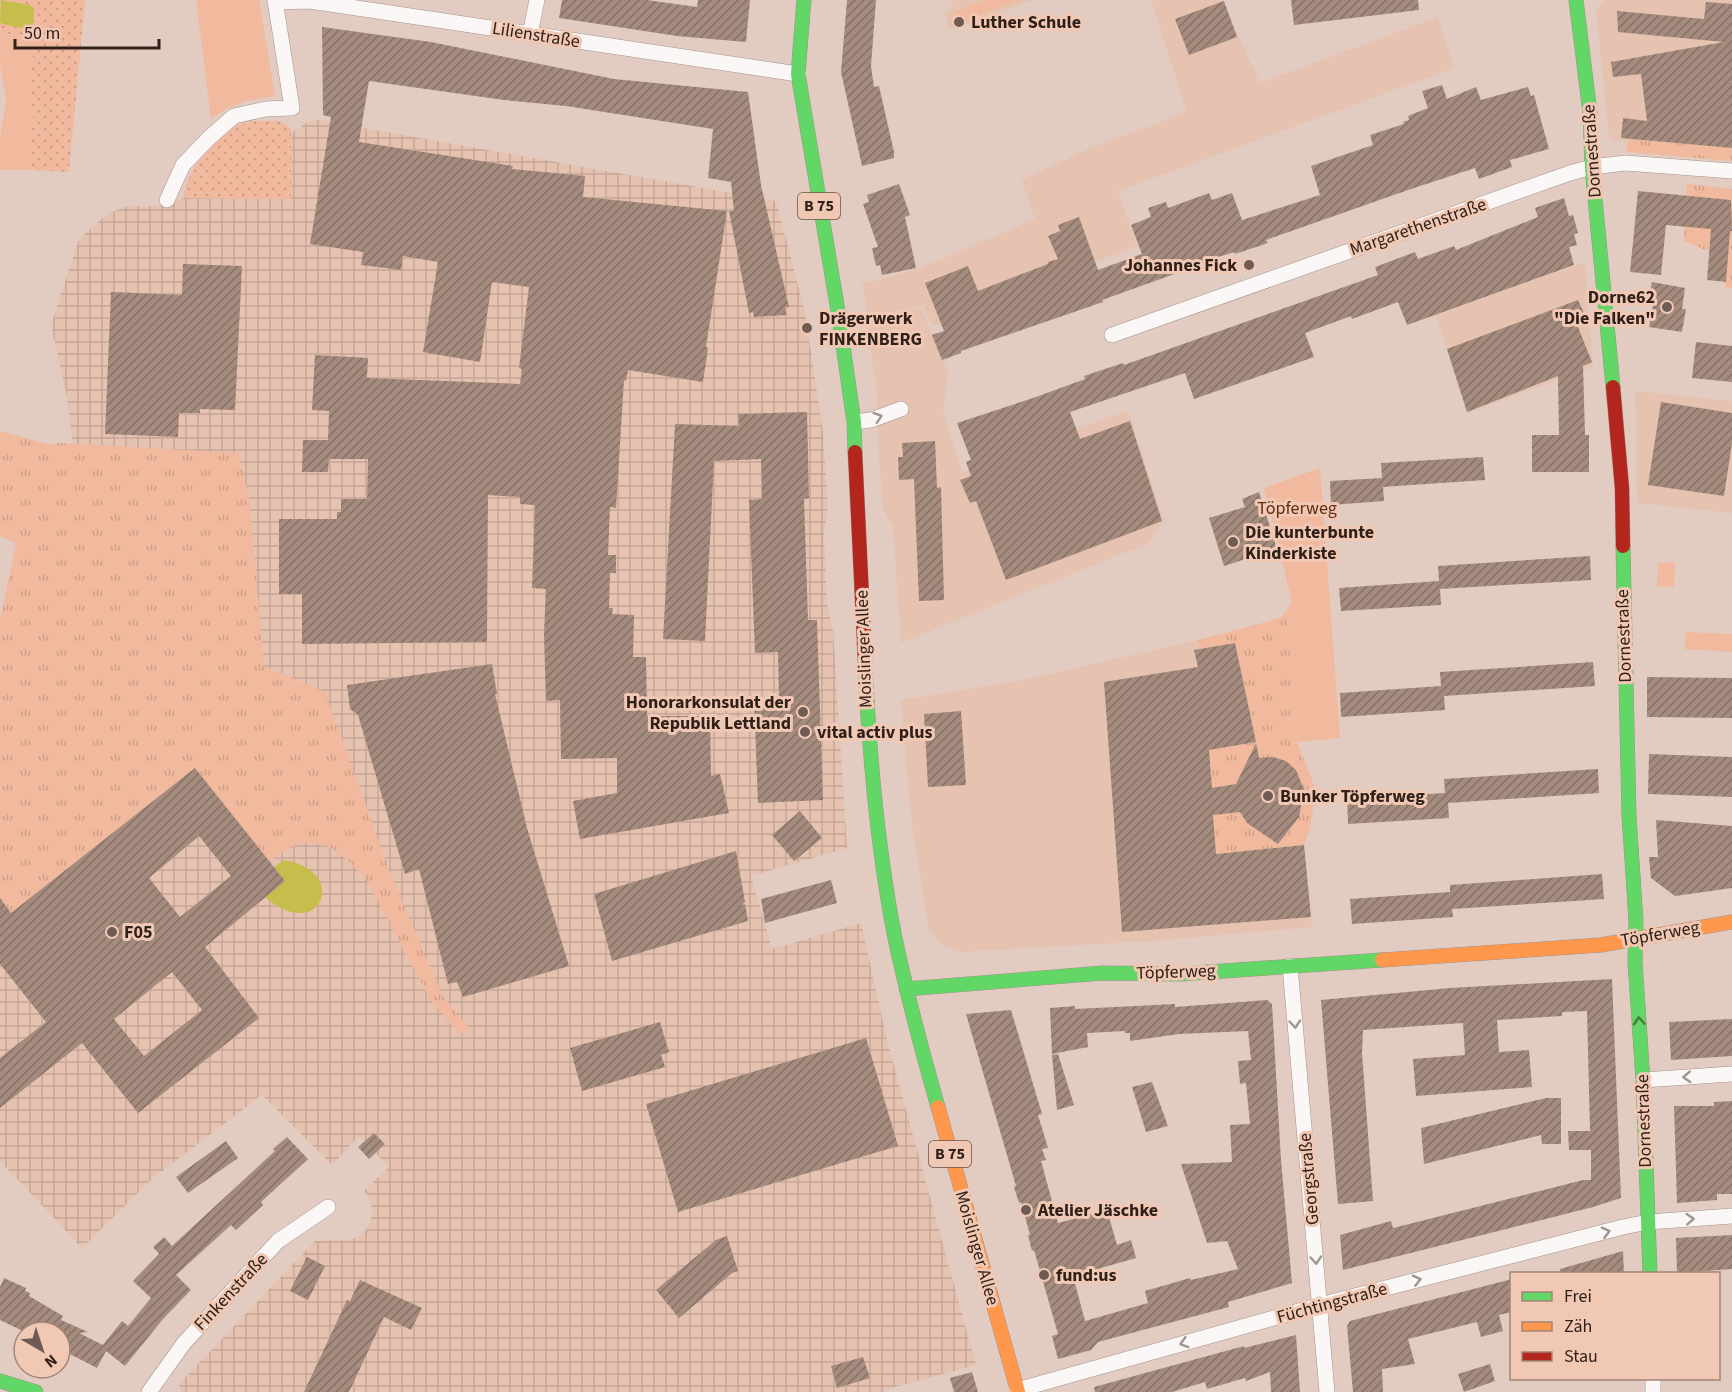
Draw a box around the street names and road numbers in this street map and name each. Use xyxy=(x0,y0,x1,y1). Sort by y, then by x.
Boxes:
street label: Lilienstraße xyxy=(490,16,582,54)
street label: Dornestraße xyxy=(1576,104,1608,198)
street label: Margarethenstraße xyxy=(1346,192,1490,262)
road number: B 75 xyxy=(798,193,840,219)
street label: Moislinger Allee xyxy=(849,589,879,708)
street label: Dornestraße xyxy=(1610,589,1638,683)
street label: Töpferweg xyxy=(1619,915,1701,953)
street label: Töpferweg xyxy=(1136,958,1216,986)
street label: Dornestraße xyxy=(1630,1074,1658,1168)
street label: Georgstraße xyxy=(1293,1132,1325,1226)
road number: B 75 xyxy=(929,1141,971,1167)
street label: Moislinger Allee xyxy=(949,1188,1005,1308)
street label: Finkenstraße xyxy=(188,1248,274,1336)
street label: Füchtingstraße xyxy=(1274,1276,1390,1330)

